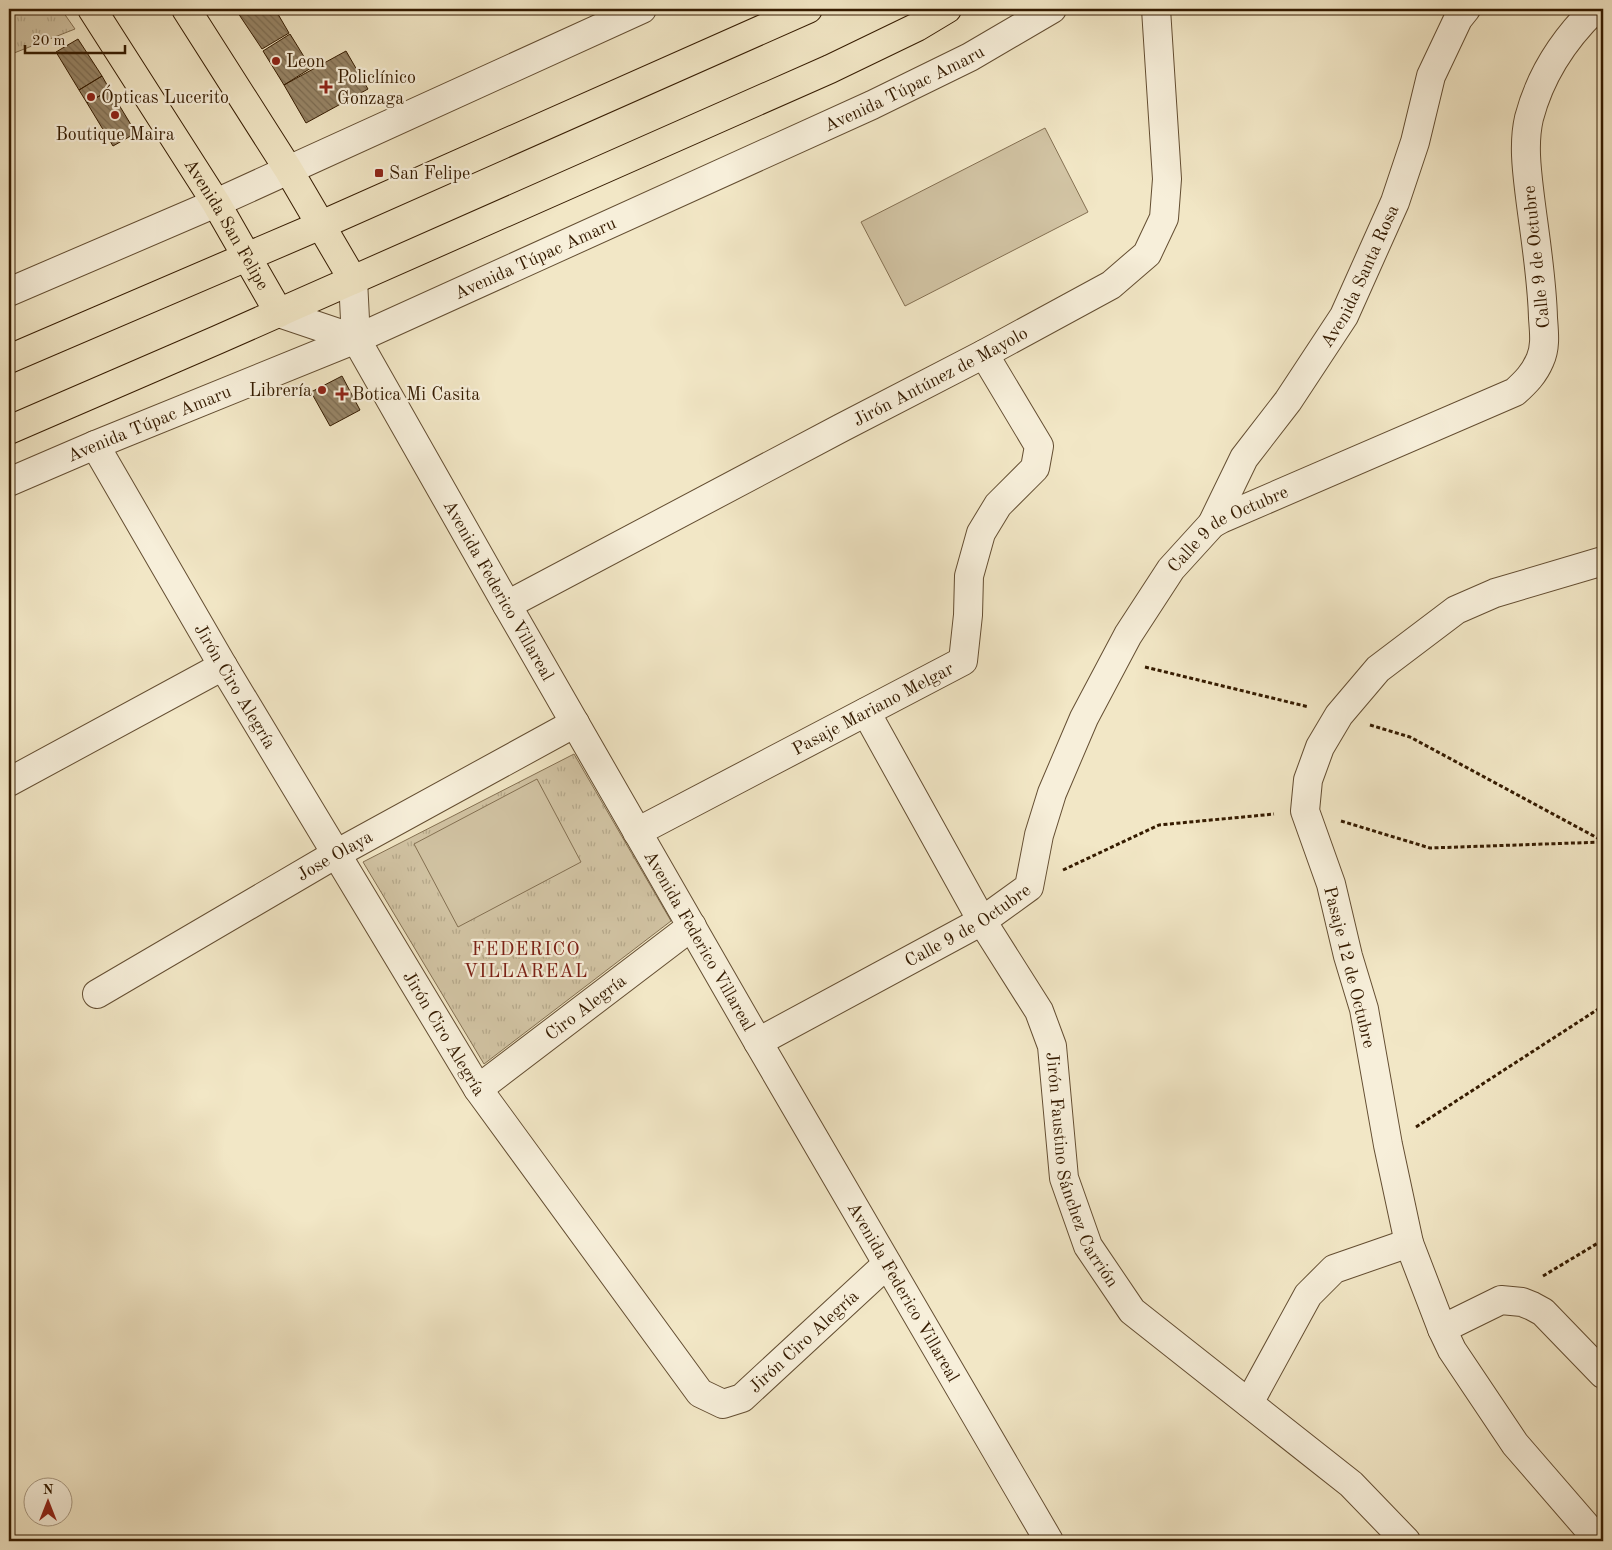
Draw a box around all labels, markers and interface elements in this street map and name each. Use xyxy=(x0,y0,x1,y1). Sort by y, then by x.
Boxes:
scale bar xyxy=(25,22,125,54)
text: 20 m xyxy=(32,34,66,49)
street label: Avenida Túpac Amaru xyxy=(822,43,988,135)
place label: Leon xyxy=(286,53,325,71)
marker: Leon xyxy=(270,55,282,67)
place label: Policlínico Gonzaga xyxy=(337,69,416,108)
marker: Policlínico Gonzaga xyxy=(319,80,333,94)
place label: Ópticas Lucerito xyxy=(101,84,229,107)
marker: Ópticas Lucerito xyxy=(85,91,97,103)
marker: Boutique Maira xyxy=(109,109,121,121)
place label: Boutique Maira xyxy=(55,126,175,144)
street label: Avenida San Felipe xyxy=(180,156,272,293)
place label: San Felipe xyxy=(389,165,470,183)
marker: San Felipe xyxy=(373,167,385,179)
street label: Calle 9 de Octubre xyxy=(1521,185,1553,329)
street label: Avenida Santa Rosa xyxy=(1318,202,1403,351)
street label: Avenida Túpac Amaru xyxy=(452,214,619,303)
street label: Jirón Antúnez de Mayolo xyxy=(851,324,1031,430)
place label: Librería xyxy=(249,382,312,400)
street label: Avenida Túpac Amaru xyxy=(65,383,234,466)
marker: Librería xyxy=(316,384,328,396)
place label: Botica Mi Casita xyxy=(352,386,480,404)
marker: Botica Mi Casita xyxy=(336,388,348,400)
street label: Calle 9 de Octubre xyxy=(1165,483,1291,576)
street label: Avenida Federico Villareal xyxy=(439,497,557,684)
street label: Jirón Ciro Alegría xyxy=(191,621,279,752)
street label: Pasaje Mariano Melgar xyxy=(789,659,957,759)
street label: Jose Olaya xyxy=(294,828,376,885)
street label: Avenida Federico Villareal xyxy=(640,848,758,1034)
street label: Calle 9 de Octubre xyxy=(902,881,1034,971)
street label: Pasaje 12 de Octubre xyxy=(1320,885,1378,1050)
district label: FEDERICO VILLAREAL xyxy=(463,941,589,982)
street label: Jirón Ciro Alegría xyxy=(399,968,488,1100)
street label: Ciro Alegría xyxy=(542,972,630,1044)
street label: Jirón Faustino Sánchez Carrión xyxy=(1043,1051,1121,1291)
street label: Avenida Federico Villareal xyxy=(843,1199,962,1385)
street label: Jirón Ciro Alegría xyxy=(746,1287,863,1397)
north arrow xyxy=(22,1478,72,1528)
text: N xyxy=(43,1483,54,1497)

